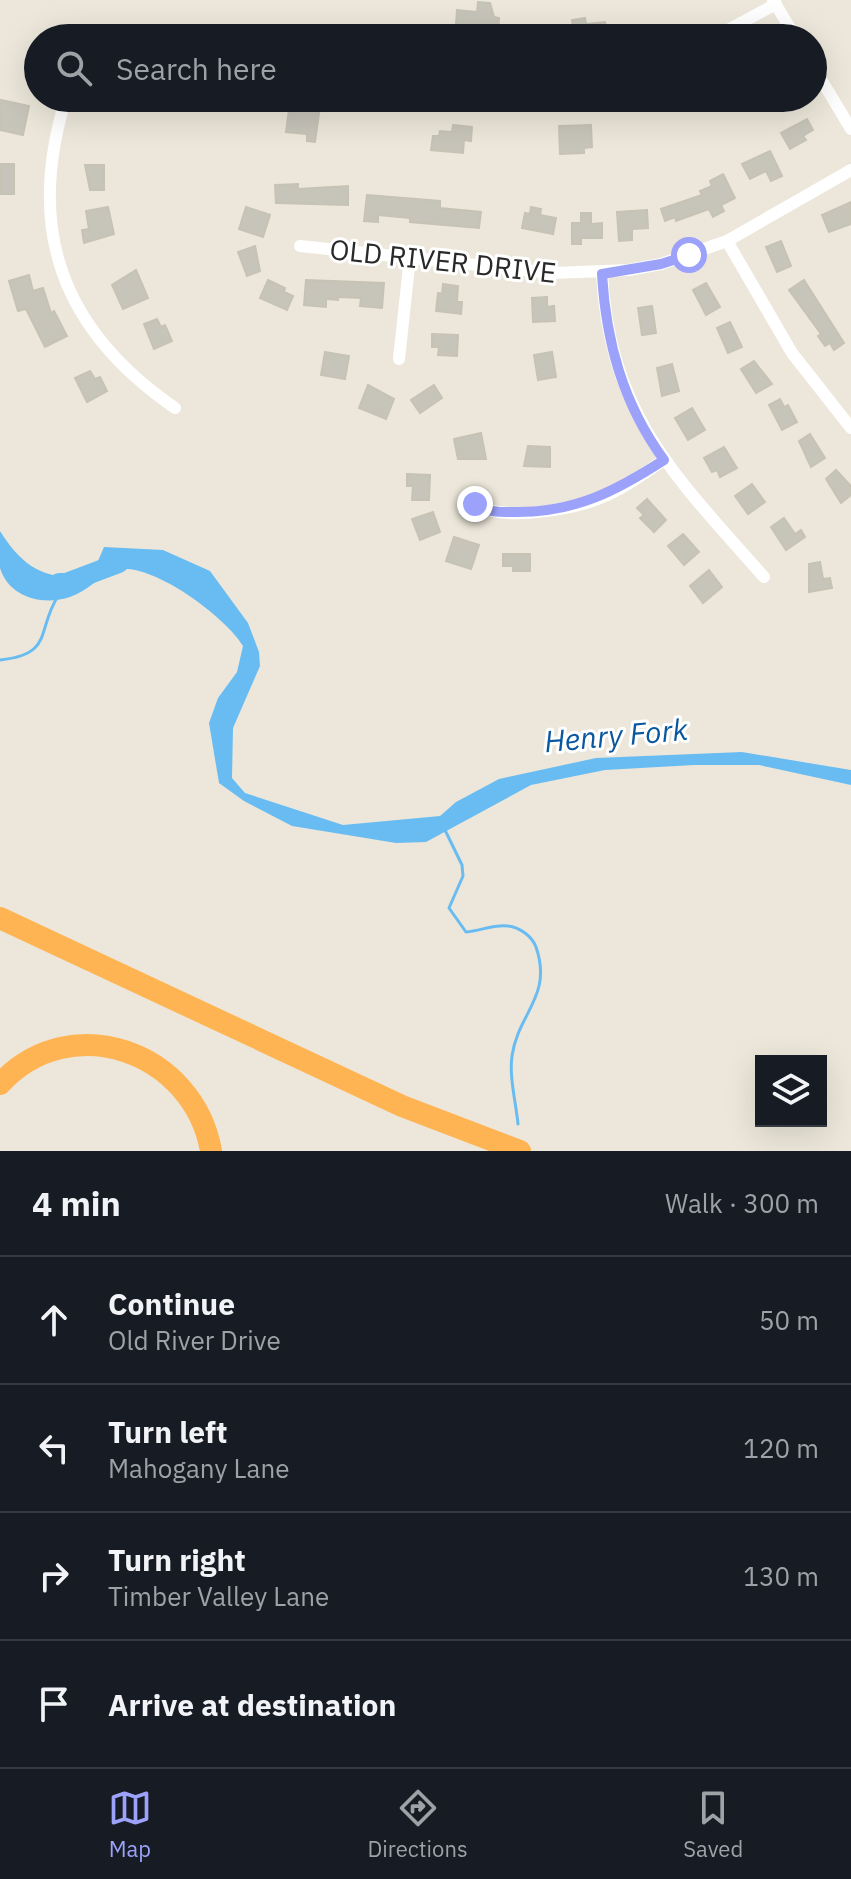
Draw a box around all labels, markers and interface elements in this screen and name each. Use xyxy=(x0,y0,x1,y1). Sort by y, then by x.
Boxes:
search box xyxy=(24,24,827,112)
icon: search xyxy=(52,46,96,90)
text: Search here xyxy=(116,49,277,88)
street label: OLD RIVER DRIVE xyxy=(328,230,558,291)
route start xyxy=(671,237,707,273)
route end xyxy=(457,486,493,522)
water label: Henry Fork xyxy=(542,709,690,760)
map controls xyxy=(755,1055,827,1127)
button: layers xyxy=(755,1055,827,1127)
text: 4 min xyxy=(32,1181,121,1225)
text: Walk · 300 m xyxy=(665,1186,819,1220)
text: Continue xyxy=(108,1284,235,1323)
icon: ahead xyxy=(32,1298,76,1342)
text: 50 m xyxy=(759,1303,819,1337)
text: Old River Drive xyxy=(108,1323,281,1357)
text: Turn left xyxy=(108,1412,227,1451)
icon: left xyxy=(32,1426,76,1470)
text: 120 m xyxy=(743,1431,819,1465)
text: Mahogany Lane xyxy=(108,1451,289,1485)
text: Turn right xyxy=(108,1540,246,1579)
icon: right xyxy=(32,1554,76,1598)
text: 130 m xyxy=(743,1559,819,1593)
text: Timber Valley Lane xyxy=(108,1579,329,1613)
icon: arrive xyxy=(32,1682,76,1726)
text: Arrive at destination xyxy=(108,1685,396,1724)
tab: Map xyxy=(108,1786,152,1863)
tab: Directions xyxy=(368,1786,468,1863)
tab: Saved xyxy=(683,1786,743,1863)

